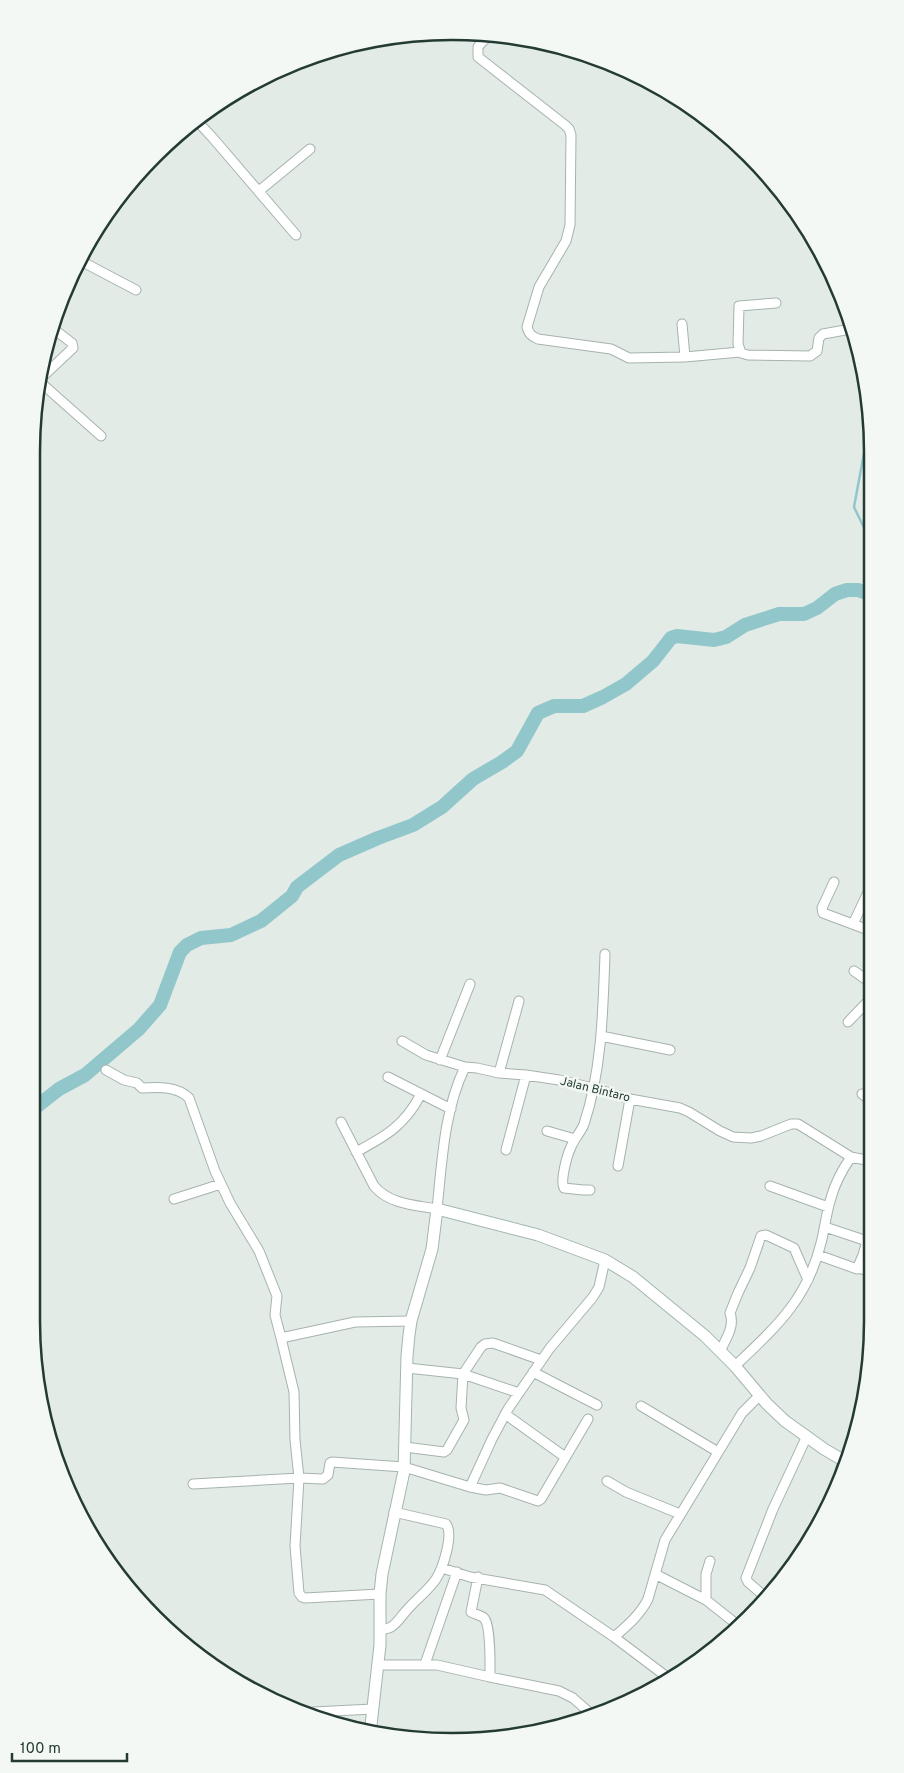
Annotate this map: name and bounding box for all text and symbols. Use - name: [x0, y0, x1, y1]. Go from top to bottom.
- street label: Jalan Bintaro: [558, 1074, 632, 1106]
- scale bar: [12, 1730, 128, 1762]
- text: 100 m: [20, 1740, 61, 1759]

